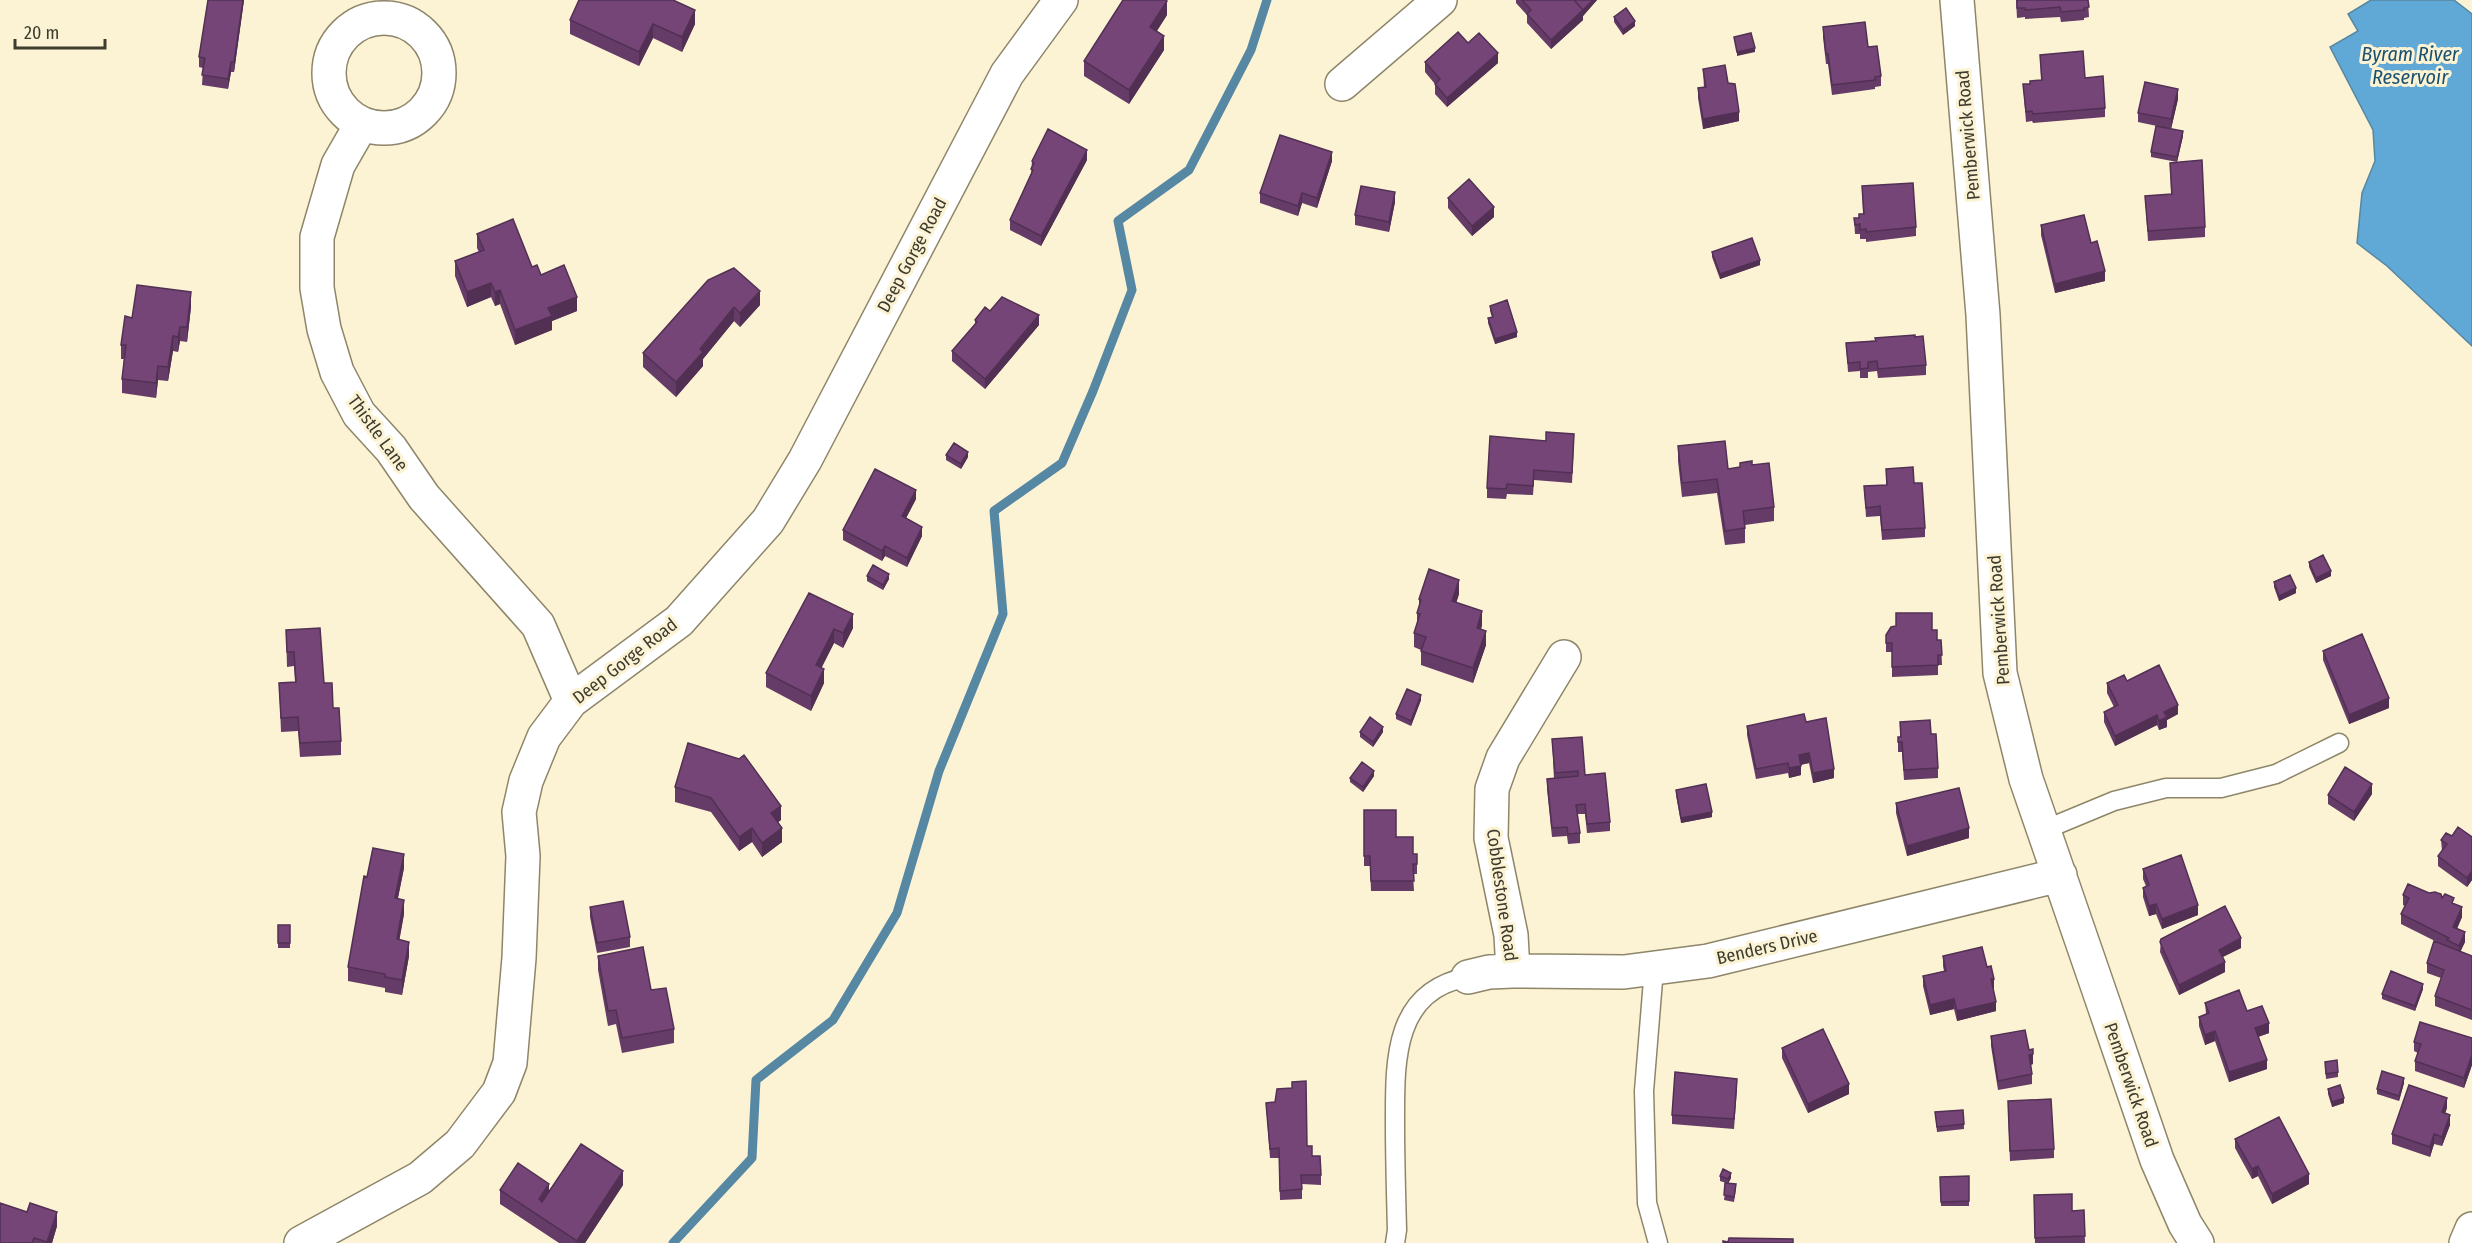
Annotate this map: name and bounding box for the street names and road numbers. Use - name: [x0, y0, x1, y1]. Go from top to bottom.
- street label: Pemberwick Road: [1951, 69, 1985, 201]
- street label: Deep Gorge Road: [873, 194, 951, 316]
- street label: Thistle Lane: [343, 391, 413, 475]
- street label: Pemberwick Road: [1983, 554, 2015, 686]
- street label: Deep Gorge Road: [568, 613, 682, 709]
- street label: Cobblestone Road: [1482, 827, 1522, 963]
- street label: Benders Drive: [1714, 925, 1820, 969]
- street label: Pemberwick Road: [2099, 1020, 2163, 1150]

